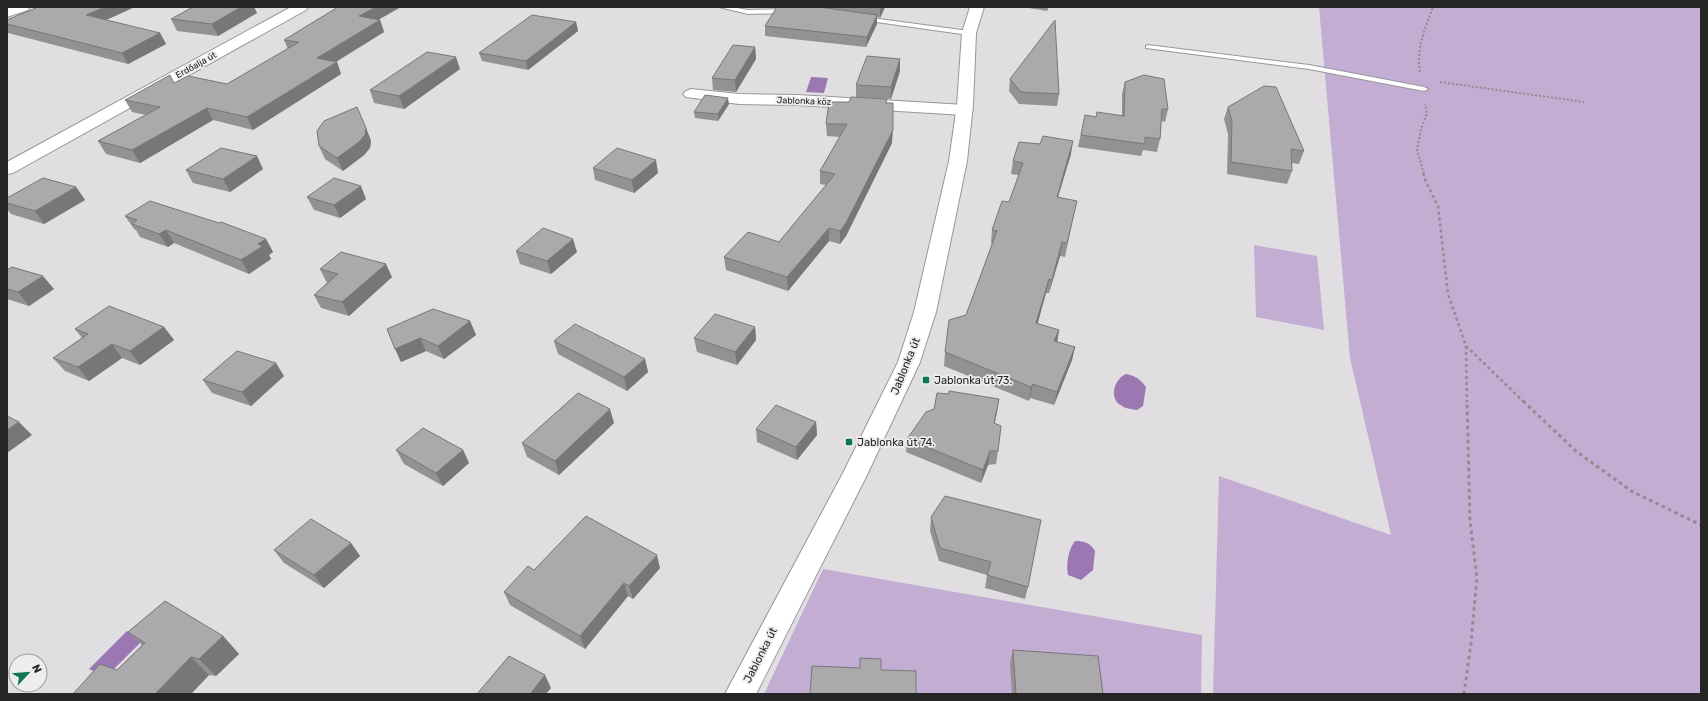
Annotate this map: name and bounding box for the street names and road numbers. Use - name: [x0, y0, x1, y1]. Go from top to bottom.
- street label: Erdőalja út: [174, 50, 218, 80]
- street label: Jablonka köz: [777, 95, 832, 107]
- street label: Jablonka út: [888, 335, 923, 397]
- street label: Jablonka út: [741, 625, 780, 685]

